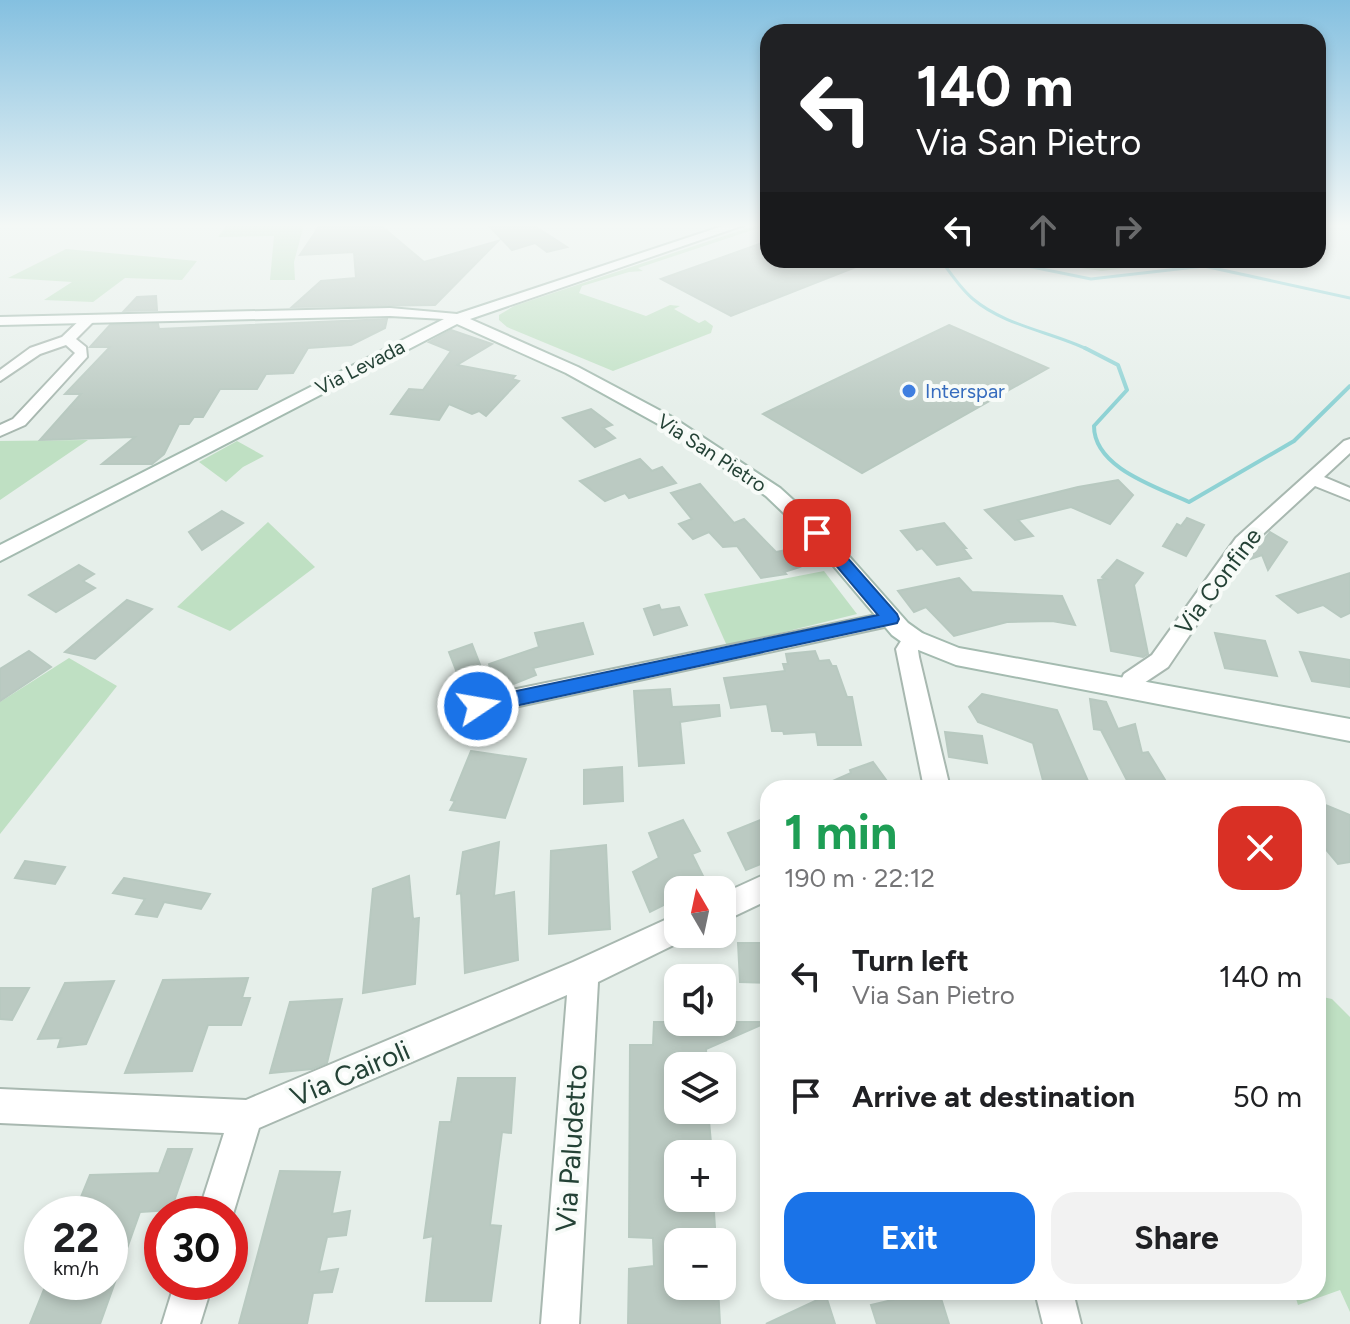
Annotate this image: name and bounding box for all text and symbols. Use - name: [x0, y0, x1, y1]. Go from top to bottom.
- text: 140 m: [916, 53, 1074, 120]
- icon: left: [784, 56, 888, 160]
- text: Via San Pietro: [916, 121, 1142, 164]
- icon: left: [937, 208, 981, 252]
- icon: ahead: [1021, 208, 1065, 252]
- icon: right: [1105, 208, 1149, 252]
- street label: Via Levada: [311, 334, 409, 400]
- place label: Interspar: [925, 379, 1005, 403]
- marker: Interspar: [900, 382, 918, 400]
- street label: Via San Pietro: [653, 409, 771, 497]
- pin: [783, 499, 851, 567]
- icon: arrive: [795, 511, 839, 555]
- street label: Via Confine: [1169, 522, 1267, 640]
- position arrow: [436, 664, 520, 748]
- text: 1 min: [784, 803, 897, 861]
- button: close: [1218, 806, 1302, 890]
- text: 190 m · 22:12: [784, 862, 935, 894]
- north arrow: [664, 876, 736, 948]
- map controls: [664, 876, 736, 1300]
- text: Turn left: [852, 942, 969, 979]
- icon: left: [784, 954, 828, 998]
- text: 140 m: [1219, 958, 1302, 995]
- button: sound: [664, 964, 736, 1036]
- text: Via San Pietro: [852, 979, 1015, 1011]
- street label: Via Cairoli: [285, 1033, 415, 1113]
- button: layers: [664, 1052, 736, 1124]
- street label: Via Paludetto: [548, 1063, 594, 1233]
- icon: arrive: [784, 1074, 828, 1118]
- text: Arrive at destination: [852, 1078, 1135, 1115]
- text: 50 m: [1233, 1078, 1302, 1115]
- button: +: [664, 1140, 736, 1212]
- button: Exit: [784, 1192, 1035, 1284]
- button: Share: [1051, 1192, 1302, 1284]
- speed limit sign: 30: [144, 1196, 248, 1300]
- text: 22: [53, 1214, 99, 1262]
- button: −: [664, 1228, 736, 1300]
- text: km/h: [53, 1256, 99, 1280]

